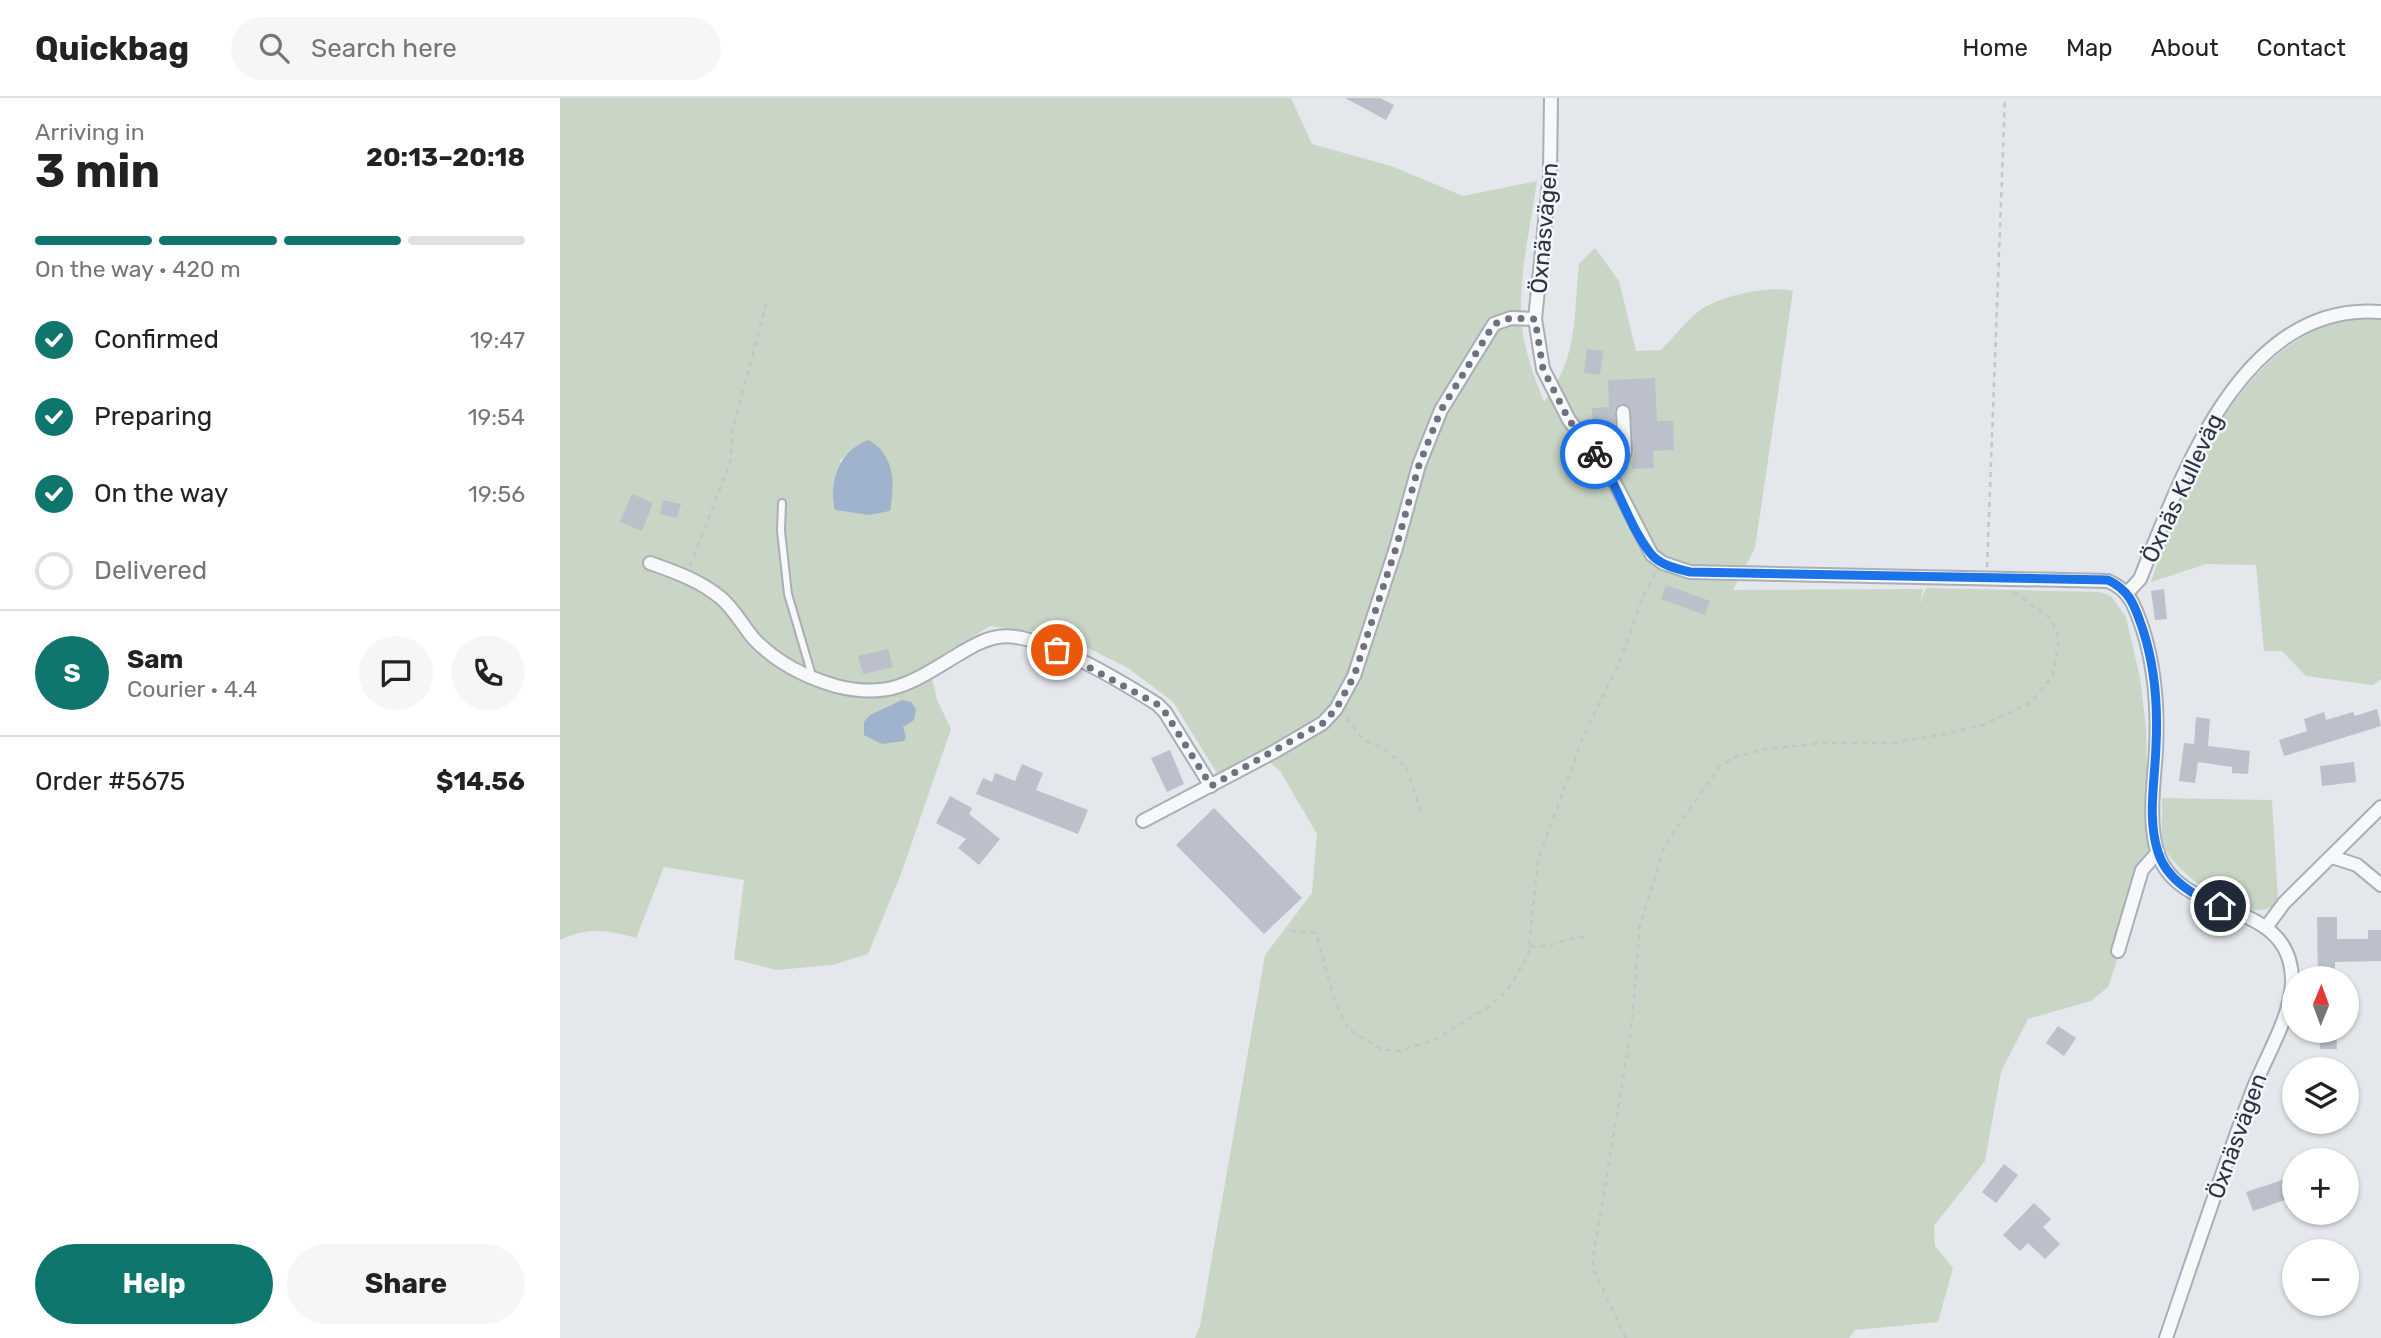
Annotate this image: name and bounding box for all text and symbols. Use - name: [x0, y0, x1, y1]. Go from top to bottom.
- search box: [231, 17, 721, 80]
- text: Quickbag: [35, 29, 189, 68]
- icon: search: [255, 29, 293, 67]
- text: Search here: [311, 33, 457, 64]
- text: Home: [1962, 34, 2028, 62]
- text: Map: [2066, 34, 2113, 62]
- text: About: [2151, 34, 2219, 62]
- text: Contact: [2257, 34, 2346, 62]
- text: Arriving in: [35, 118, 145, 146]
- text: 20:13–20:18: [366, 142, 525, 173]
- text: 3 min: [35, 144, 160, 199]
- street label: Öxnäsvägen: [1524, 161, 1564, 295]
- text: On the way · 420 m: [35, 255, 241, 283]
- icon: check: [35, 321, 73, 359]
- text: Confirmed: [94, 324, 219, 355]
- text: 19:47: [470, 326, 525, 354]
- icon: check: [35, 398, 73, 436]
- text: Preparing: [94, 401, 212, 432]
- text: 19:54: [468, 403, 525, 431]
- street label: Öxnäs Kulleväg: [2135, 409, 2229, 567]
- courier: [1560, 419, 1630, 489]
- icon: bike: [1576, 435, 1614, 473]
- icon: check: [35, 475, 73, 513]
- text: On the way: [94, 478, 228, 509]
- text: 19:56: [468, 480, 525, 508]
- text: Delivered: [94, 555, 207, 586]
- pin: [1027, 620, 1087, 680]
- icon: bag: [1038, 631, 1076, 669]
- button: chat: [359, 636, 433, 710]
- button: phone: [451, 636, 525, 710]
- text: Sam: [127, 644, 183, 675]
- text: S: [63, 658, 81, 689]
- text: Courier · 4.4: [127, 675, 257, 703]
- text: Order #5675: [35, 766, 185, 797]
- text: $14.56: [436, 766, 525, 797]
- pin: [2190, 876, 2250, 936]
- icon: home: [2201, 887, 2239, 925]
- north arrow: [2282, 966, 2359, 1043]
- map controls: [2282, 966, 2359, 1316]
- button: layers: [2282, 1057, 2359, 1134]
- street label: Öxnäsvägen: [2201, 1069, 2273, 1203]
- button: +: [2282, 1148, 2359, 1225]
- button: −: [2282, 1239, 2359, 1316]
- button: Help: [35, 1244, 273, 1324]
- button: Share: [287, 1244, 525, 1324]

